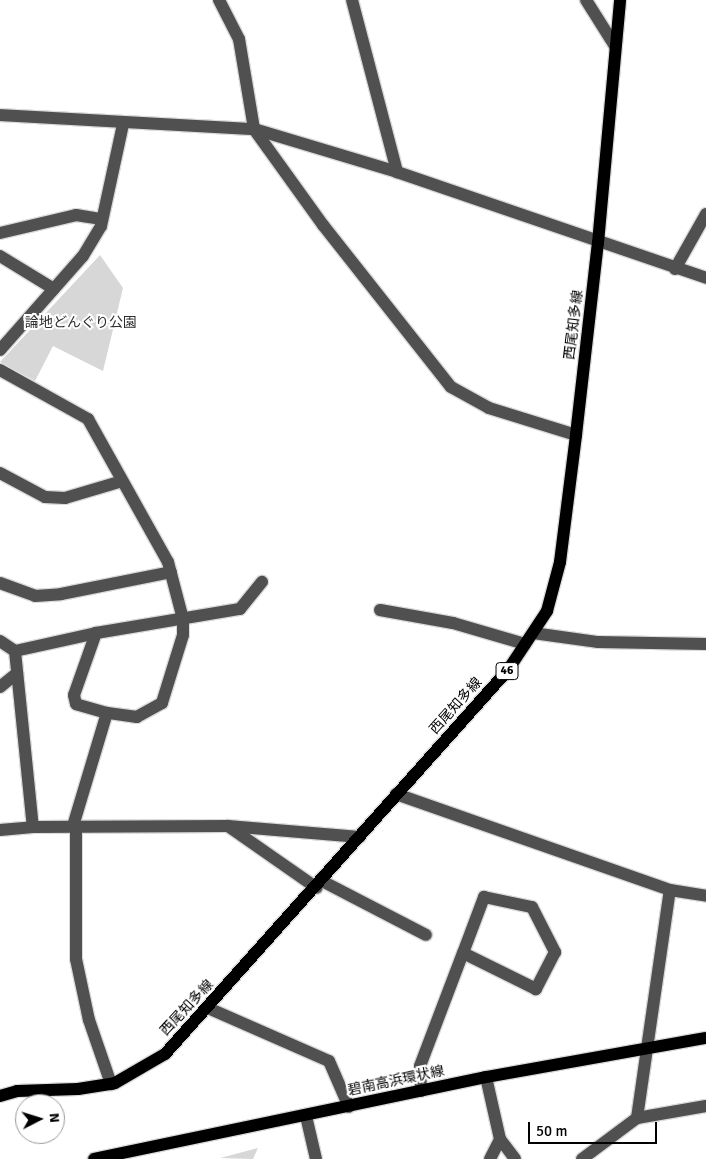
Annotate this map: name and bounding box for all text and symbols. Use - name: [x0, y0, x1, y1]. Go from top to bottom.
- street label: 西尾知多線: [561, 289, 587, 361]
- park label: 論地どんぐり公園: [25, 315, 137, 331]
- road number: 46: [494, 661, 520, 680]
- street label: 西尾知多線: [426, 674, 486, 738]
- street label: 西尾知多線: [157, 977, 217, 1039]
- street label: 碧南高浜環状線: [346, 1063, 446, 1099]
- north arrow: [15, 1094, 65, 1144]
- text: N: [46, 1112, 63, 1123]
- scale bar: [531, 1112, 660, 1144]
- text: 50 m: [536, 1122, 567, 1140]

